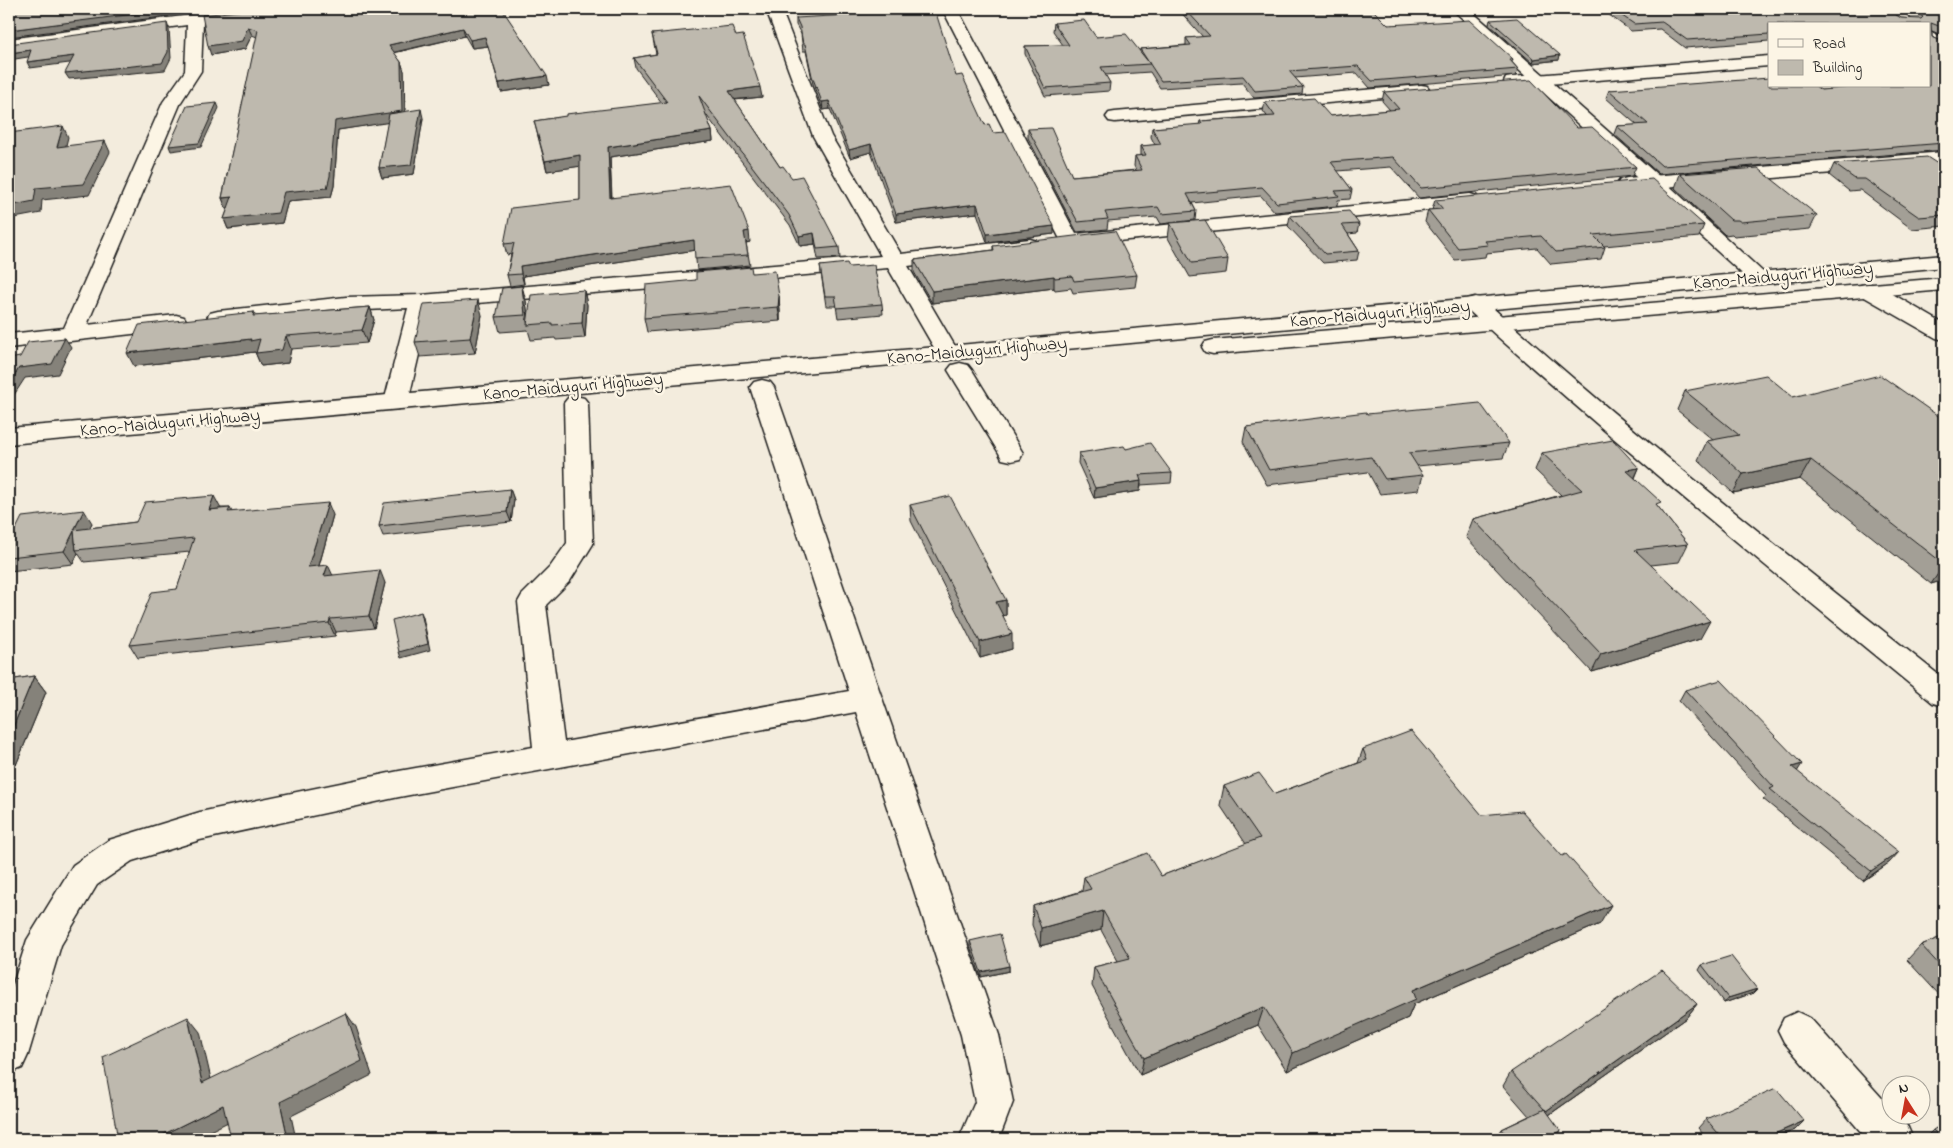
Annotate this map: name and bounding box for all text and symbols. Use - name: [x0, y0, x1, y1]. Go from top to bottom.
- legend: [1768, 22, 1930, 88]
- text: Road: [1813, 33, 1846, 55]
- text: Building: [1812, 57, 1862, 80]
- street label: Kano-Maiduguri Highway: [1692, 256, 1874, 299]
- street label: Kano-Maiduguri Highway: [1289, 294, 1471, 337]
- street label: Kano-Maiduguri Highway: [886, 331, 1068, 374]
- street label: Kano-Maiduguri Highway: [482, 367, 664, 410]
- street label: Kano-Maiduguri Highway: [79, 403, 261, 446]
- north arrow: [1880, 1076, 1930, 1126]
- text: N: [1897, 1078, 1910, 1100]

